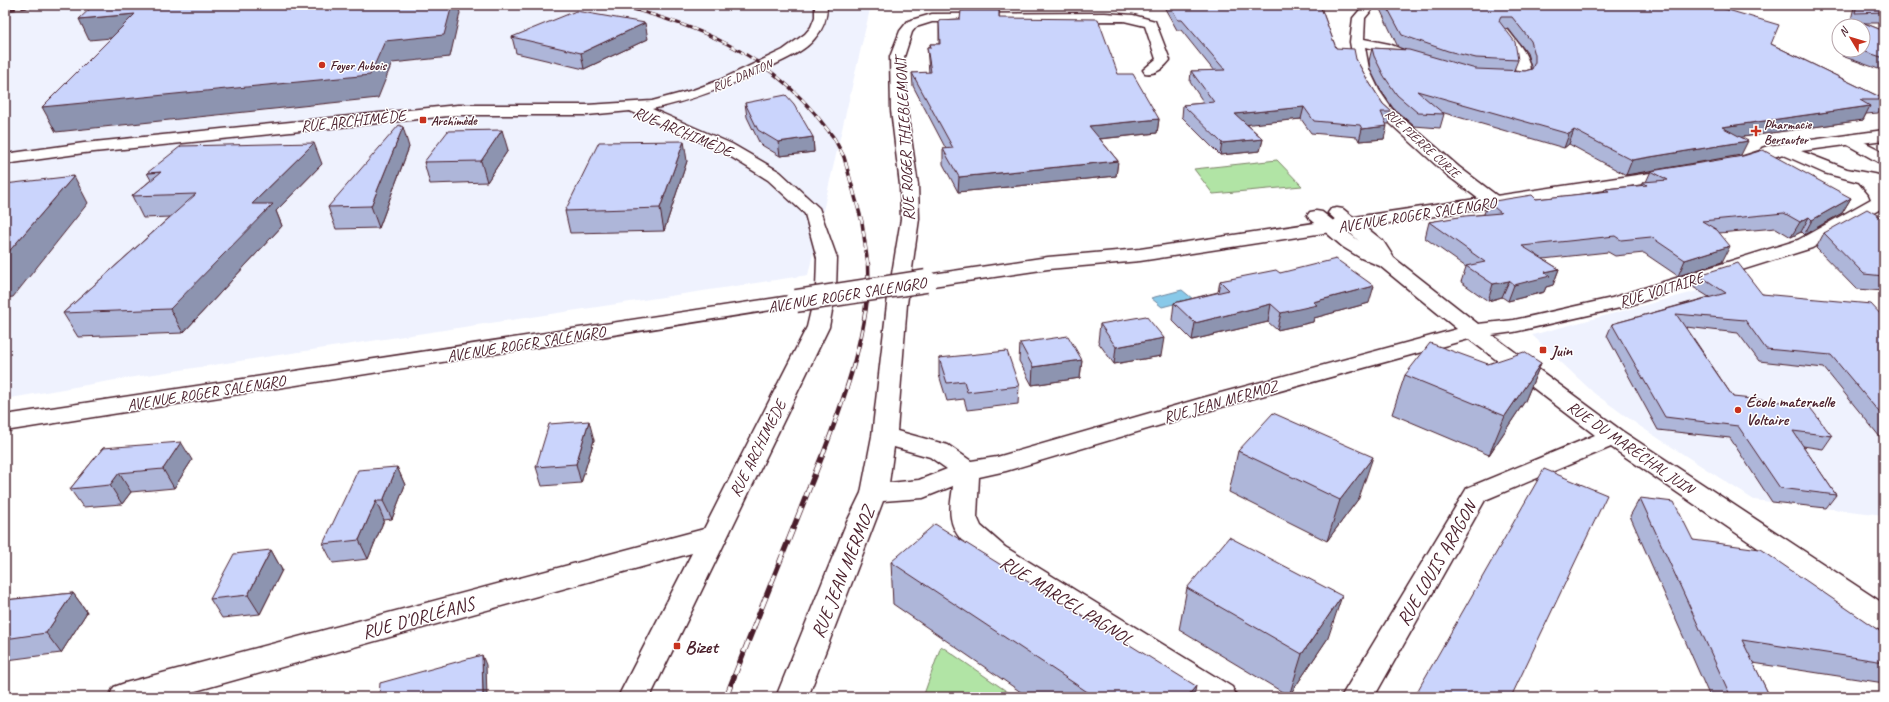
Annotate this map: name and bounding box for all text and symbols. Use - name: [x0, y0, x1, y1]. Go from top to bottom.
- north arrow: [1831, 18, 1871, 58]
- text: N: [1836, 23, 1852, 39]
- street label: RUE ROGER THIEBLEMONT: [891, 53, 919, 221]
- street label: RUE DANTON: [710, 55, 777, 96]
- place label: Foyer Aubois: [330, 58, 387, 74]
- marker: Foyer Aubois: [317, 60, 327, 70]
- street label: RUE ARCHIMÈDE: [630, 102, 737, 163]
- street label: RUE ARCHIMÈDE: [300, 105, 409, 136]
- street label: RUE PIERRE CURIE: [1382, 106, 1465, 183]
- place label: Archimède: [431, 113, 478, 129]
- marker: Archimède: [418, 115, 428, 125]
- place label: Pharmacie Bersauter: [1764, 117, 1813, 148]
- marker: Pharmacie Bersauter: [1751, 126, 1761, 136]
- street label: AVENUE ROGER SALENGRO: [1337, 192, 1500, 237]
- street label: RUE VOLTAIRE: [1617, 267, 1708, 312]
- street label: AVENUE ROGER SALENGRO: [767, 272, 930, 317]
- street label: AVENUE ROGER SALENGRO: [446, 321, 609, 366]
- place label: Juin: [1550, 341, 1573, 361]
- marker: Juin: [1538, 345, 1548, 355]
- street label: AVENUE ROGER SALENGRO: [126, 370, 289, 415]
- street label: RUE JEAN MERMOZ: [1161, 375, 1282, 428]
- place label: École maternelle Voltaire: [1746, 392, 1836, 430]
- street label: RUE ARCHIMÈDE: [725, 395, 792, 500]
- street label: RUE DU MARÉCHAL JUIN: [1563, 397, 1700, 501]
- marker: École maternelle Voltaire: [1733, 405, 1743, 415]
- street label: RUE LOUIS ARAGON: [1392, 494, 1484, 630]
- street label: RUE JEAN MERMOZ: [806, 500, 881, 641]
- street label: RUE MARCEL PAGNOL: [996, 550, 1138, 652]
- street label: RUE D'ORLÉANS: [359, 591, 480, 644]
- place label: Bizet: [685, 635, 720, 659]
- marker: Bizet: [672, 641, 682, 651]

